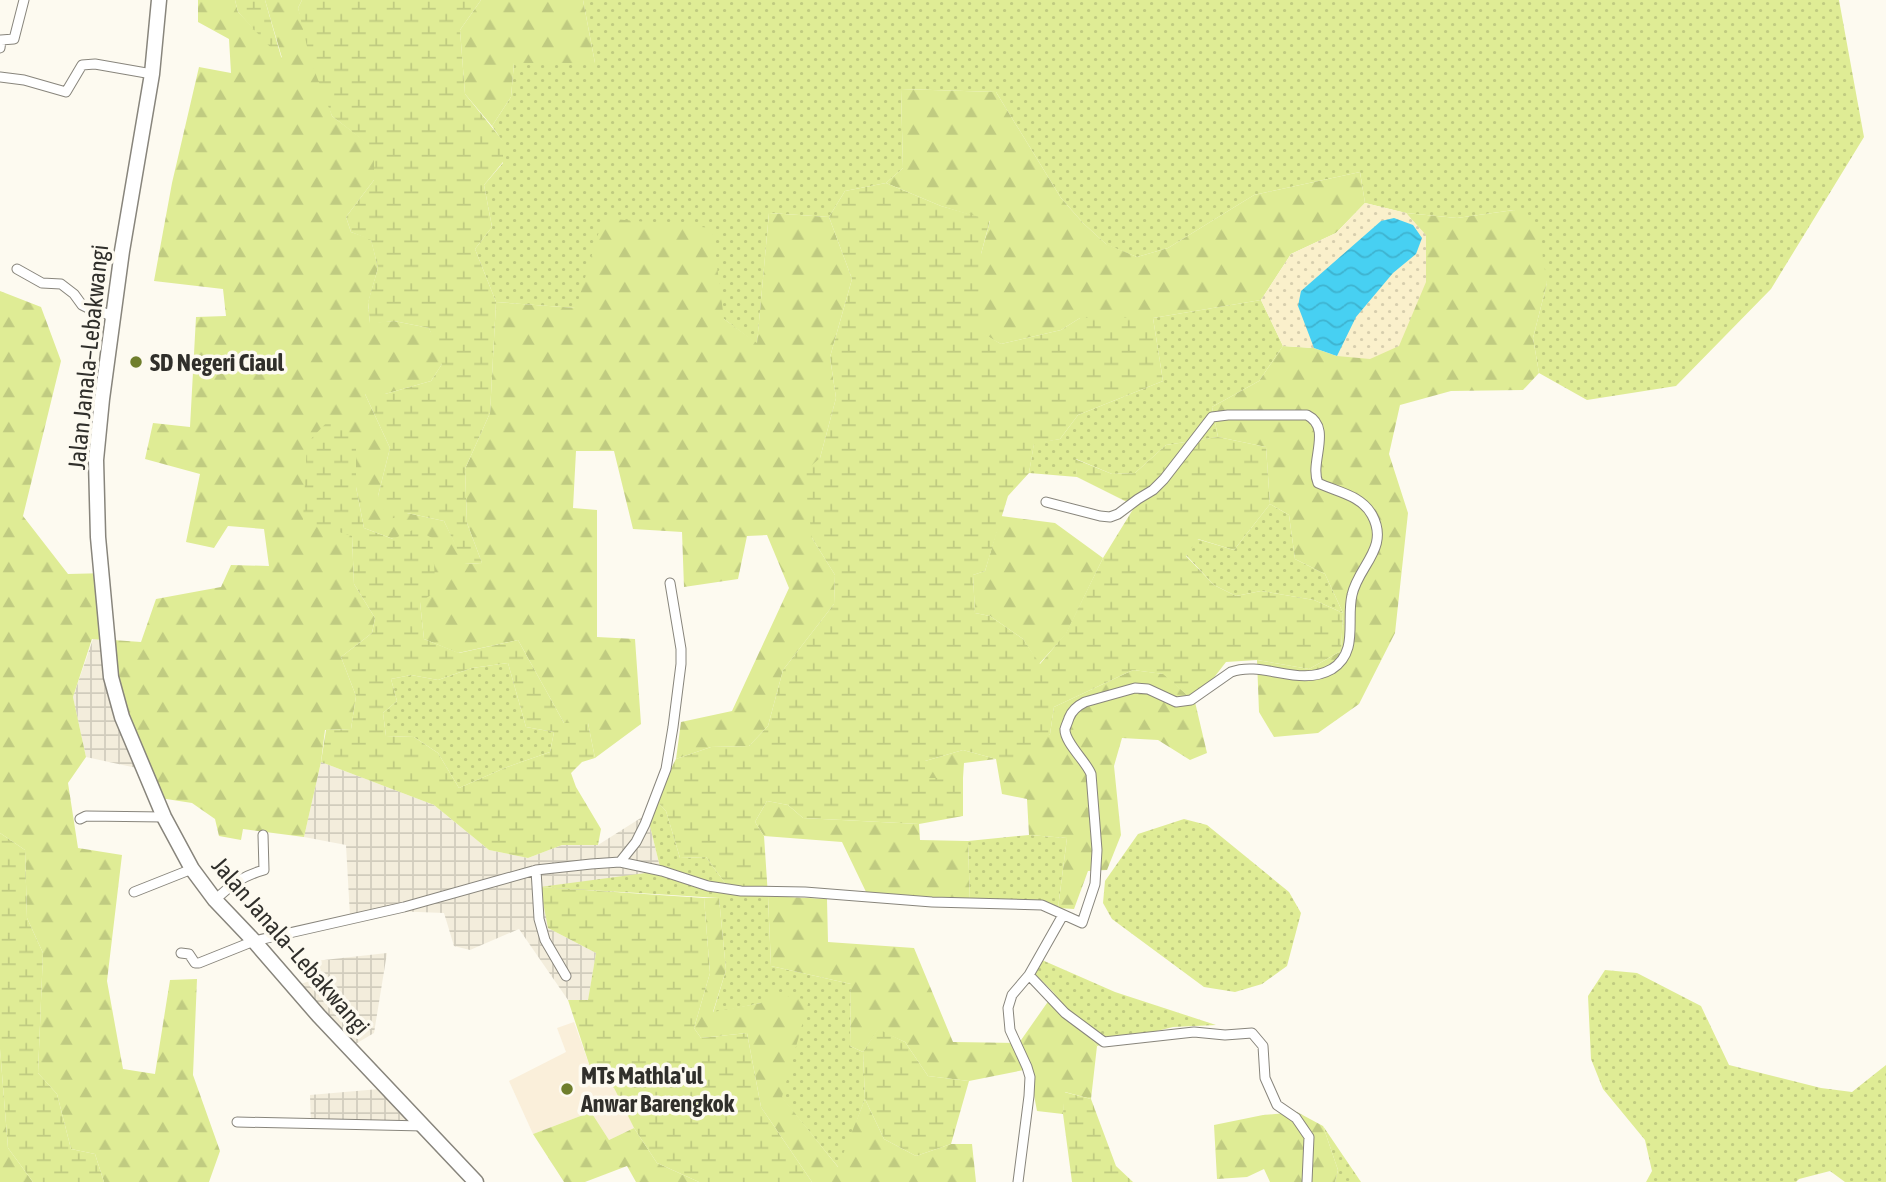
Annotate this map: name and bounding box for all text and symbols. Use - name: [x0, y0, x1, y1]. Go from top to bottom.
- street label: Jalan Janala–Lebakwangi: [63, 243, 113, 471]
- place label: SD Negeri Ciaul: [150, 349, 285, 376]
- marker: SD Negeri Ciaul: [128, 354, 144, 370]
- street label: Jalan Janala–Lebakwangi: [207, 852, 375, 1040]
- place label: MTs Mathla'ul Anwar Barengkok: [580, 1062, 735, 1117]
- marker: MTs Mathla'ul Anwar Barengkok: [559, 1081, 575, 1097]

